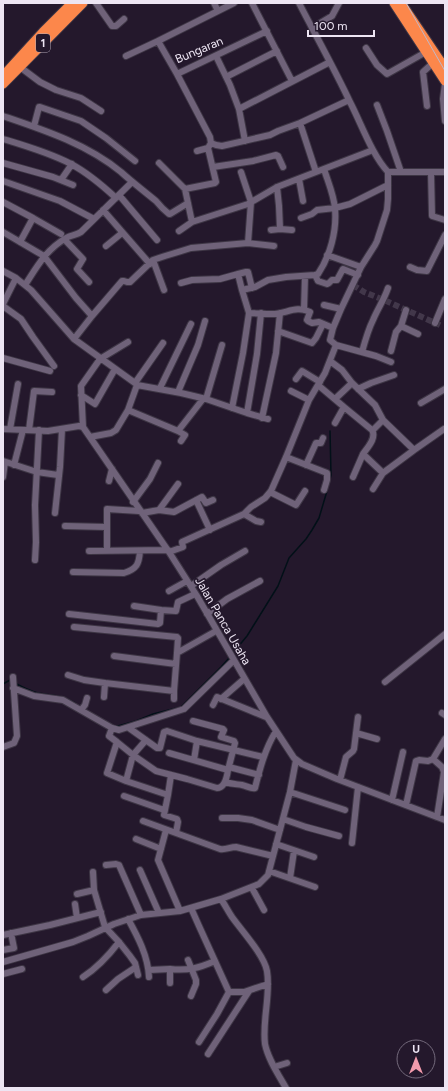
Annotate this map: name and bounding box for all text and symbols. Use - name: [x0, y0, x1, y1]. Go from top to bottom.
- scale bar: [308, 12, 374, 38]
- text: 100 m: [314, 19, 348, 33]
- road number: 1: [36, 34, 50, 52]
- street label: Bungaran: [173, 34, 225, 66]
- street label: Jalan Panca Usaha: [192, 575, 254, 667]
- north arrow: [396, 1039, 436, 1079]
- text: U: [412, 1043, 420, 1056]

